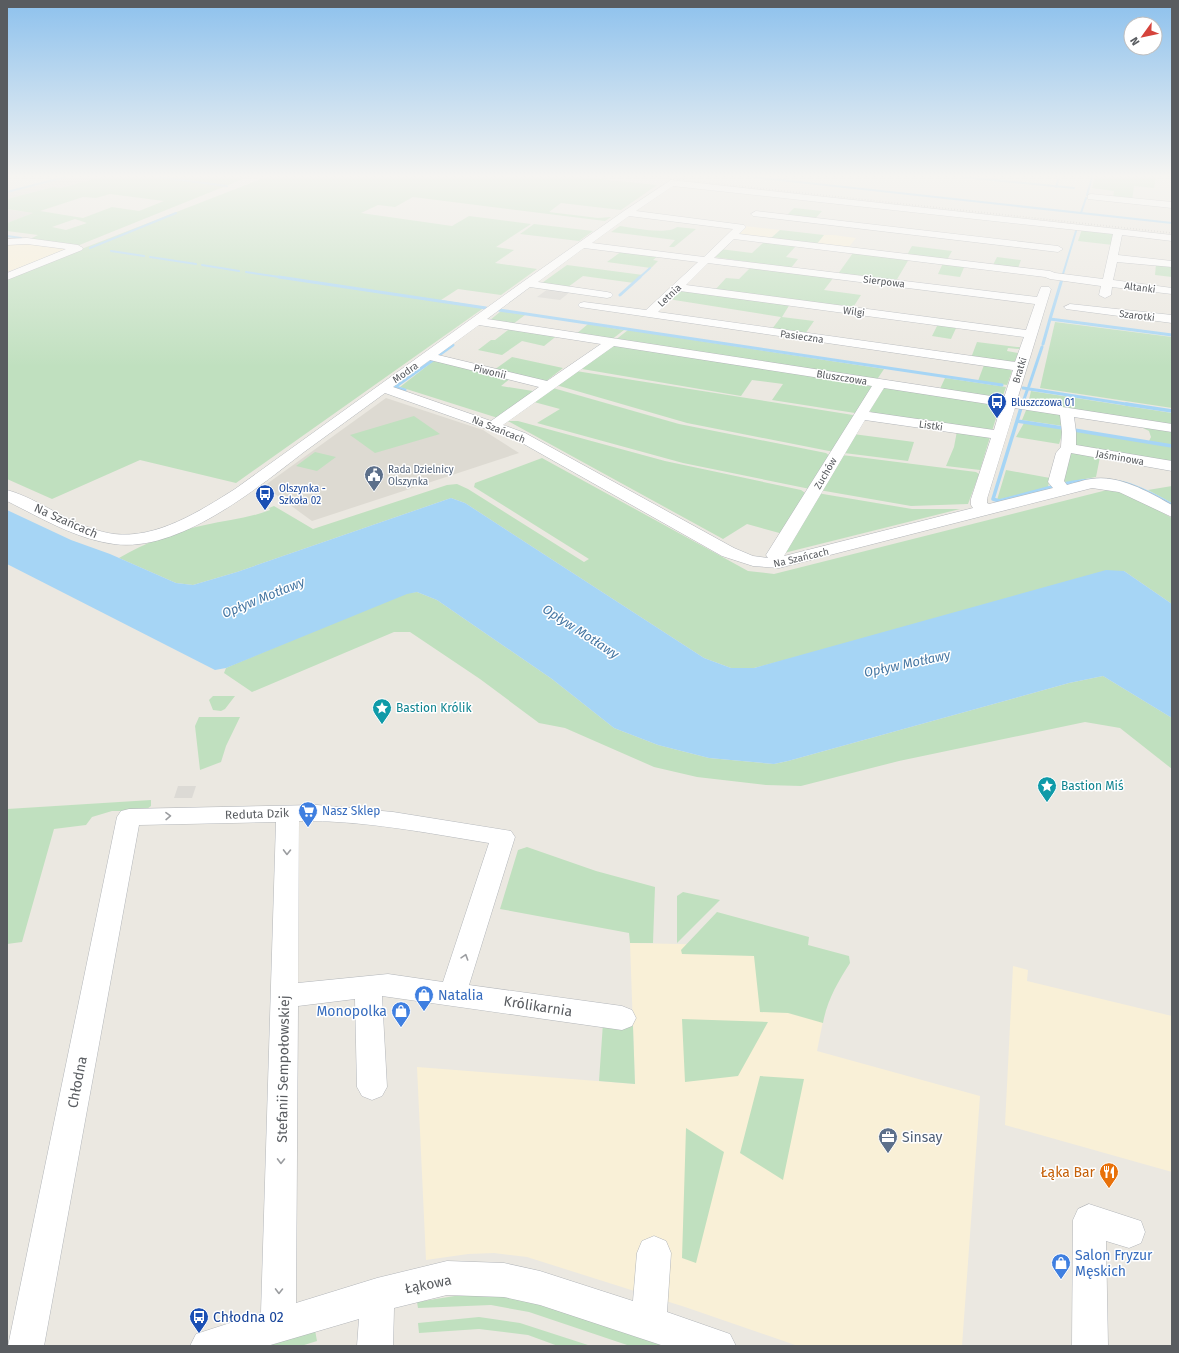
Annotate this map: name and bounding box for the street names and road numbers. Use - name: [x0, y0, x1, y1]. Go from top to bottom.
- street label: Sierpowa: [862, 273, 905, 290]
- street label: Altanki: [1124, 280, 1156, 296]
- street label: Letnia: [655, 282, 684, 310]
- street label: Wilgi: [842, 305, 866, 319]
- street label: Szarotki: [1118, 308, 1156, 324]
- street label: Pasieczna: [779, 328, 824, 346]
- street label: Bratki: [1010, 356, 1030, 385]
- street label: Modra: [390, 360, 421, 386]
- street label: Piwonii: [472, 362, 507, 382]
- street label: Bluszczowa: [816, 368, 868, 388]
- street label: Na Szańcach: [470, 413, 527, 446]
- street label: Listki: [918, 418, 944, 434]
- street label: Jaśminowa: [1095, 448, 1145, 468]
- street label: Zuchów: [812, 456, 840, 491]
- street label: Na Szańcach: [32, 501, 100, 541]
- street label: Na Szańcach: [772, 545, 830, 570]
- street label: Reduta Dzik: [225, 806, 290, 822]
- street label: Królikarnia: [502, 993, 573, 1020]
- street label: Stefanii Sempołowskiej: [274, 995, 293, 1143]
- street label: Chłodna: [64, 1055, 91, 1109]
- street label: Łąkowa: [403, 1272, 453, 1297]

